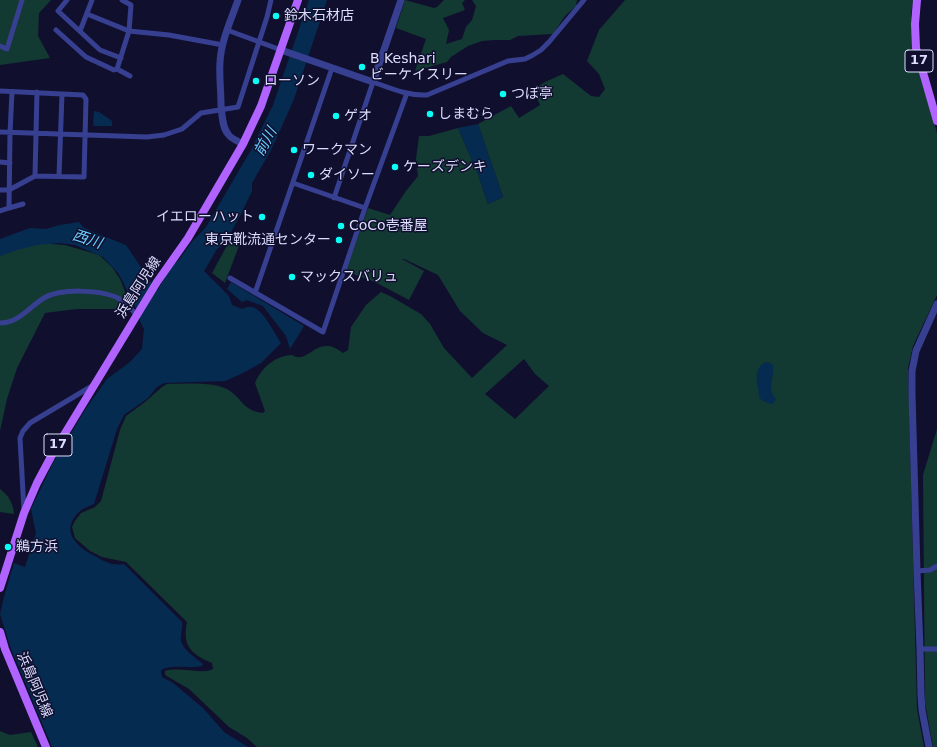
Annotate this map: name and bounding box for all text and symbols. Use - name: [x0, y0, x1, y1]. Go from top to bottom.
- place label: 鈴木石材店: [284, 8, 354, 24]
- marker: 鈴木石材店: [271, 11, 281, 21]
- road number: 17: [905, 50, 933, 72]
- place label: B Keshari ビーケイスリー: [370, 51, 468, 84]
- marker: B Keshari ビーケイスリー: [357, 62, 367, 72]
- place label: ローソン: [264, 73, 320, 89]
- marker: ローソン: [251, 76, 261, 86]
- place label: つぼ亭: [511, 86, 553, 102]
- marker: つぼ亭: [498, 89, 508, 99]
- place label: しまむら: [438, 106, 494, 122]
- place label: ゲオ: [344, 108, 372, 124]
- marker: しまむら: [425, 109, 435, 119]
- marker: ゲオ: [331, 111, 341, 121]
- water label: 前川: [251, 125, 281, 159]
- place label: ワークマン: [302, 142, 372, 158]
- marker: ワークマン: [289, 145, 299, 155]
- place label: ケーズデンキ: [403, 159, 487, 175]
- marker: ケーズデンキ: [390, 162, 400, 172]
- place label: ダイソー: [319, 167, 375, 183]
- marker: ダイソー: [306, 170, 316, 180]
- place label: イエローハット: [156, 209, 254, 225]
- marker: イエローハット: [257, 212, 267, 222]
- place label: CoCo壱番屋: [349, 218, 428, 234]
- marker: CoCo壱番屋: [336, 221, 346, 231]
- water label: 西川: [70, 227, 104, 253]
- place label: 東京靴流通センター: [205, 232, 331, 248]
- marker: 東京靴流通センター: [334, 235, 344, 245]
- street label: 浜島阿児線: [113, 254, 165, 322]
- place label: マックスバリュ: [300, 269, 398, 285]
- marker: マックスバリュ: [287, 272, 297, 282]
- road number: 17: [44, 434, 72, 456]
- place label: 鵜方浜: [16, 539, 58, 555]
- marker: 鵜方浜: [3, 542, 13, 552]
- street label: 浜島阿児線: [13, 650, 55, 720]

